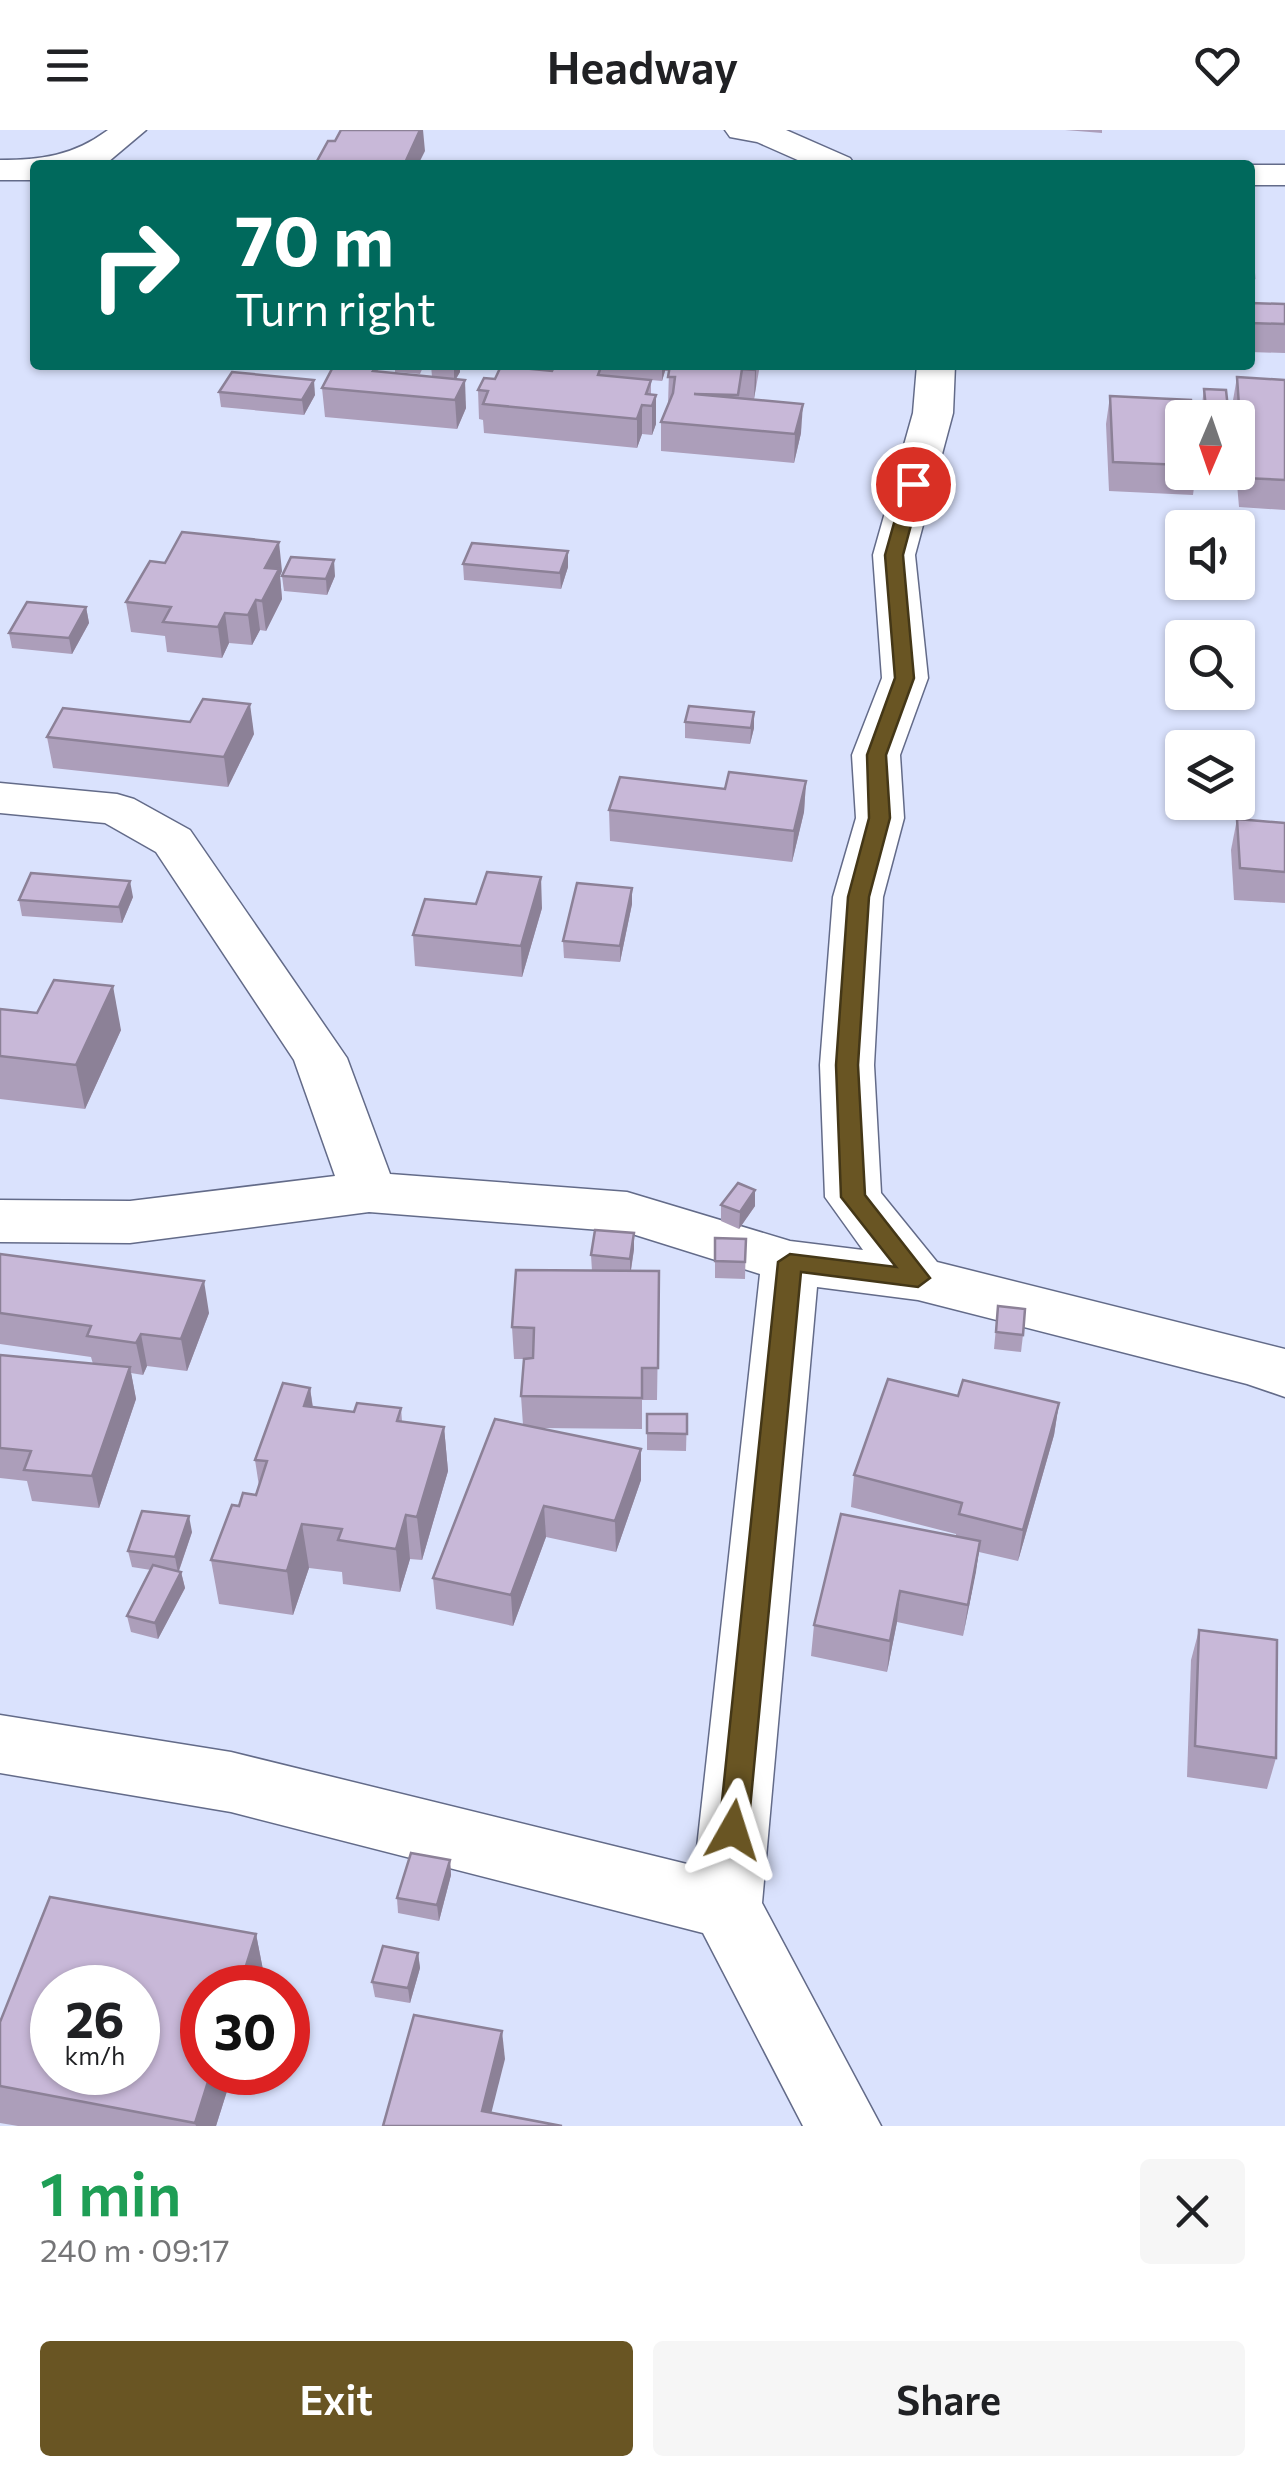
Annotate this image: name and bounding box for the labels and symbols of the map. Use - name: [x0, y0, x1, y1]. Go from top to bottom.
- north arrow: [1165, 400, 1255, 490]
- pin: [871, 442, 956, 527]
- position arrow: [681, 1778, 785, 1882]
- speed limit sign: 30: [180, 1965, 310, 2095]

